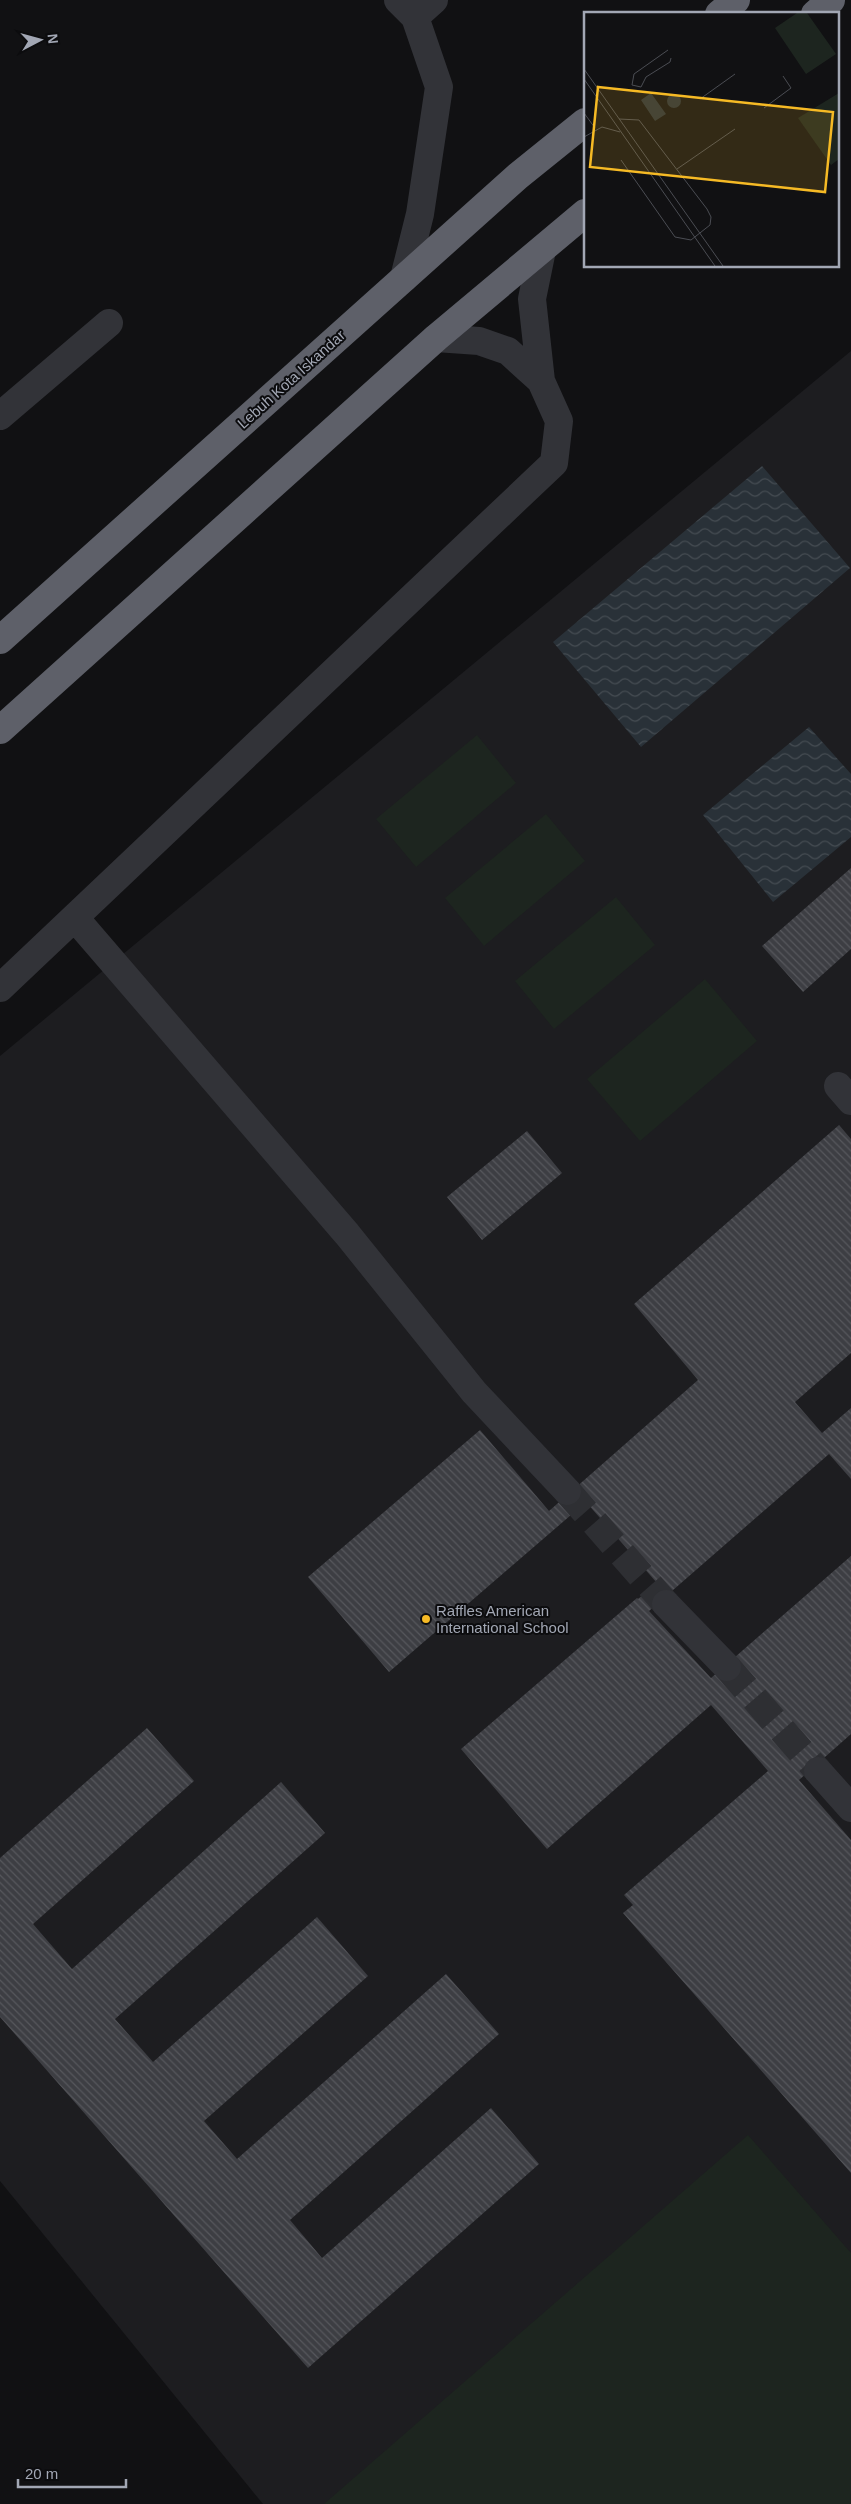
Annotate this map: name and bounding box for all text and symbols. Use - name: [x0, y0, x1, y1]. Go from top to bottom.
- inset map: [584, 12, 838, 268]
- north arrow: [15, 15, 65, 65]
- text: N: [44, 33, 61, 45]
- street label: Lebuh Kota Iskandar: [234, 326, 348, 432]
- place label: Raffles American International School: [436, 1602, 569, 1636]
- marker: Raffles American International School: [420, 1613, 432, 1625]
- scale bar: [18, 2456, 125, 2488]
- text: 20 m: [25, 2465, 58, 2482]

